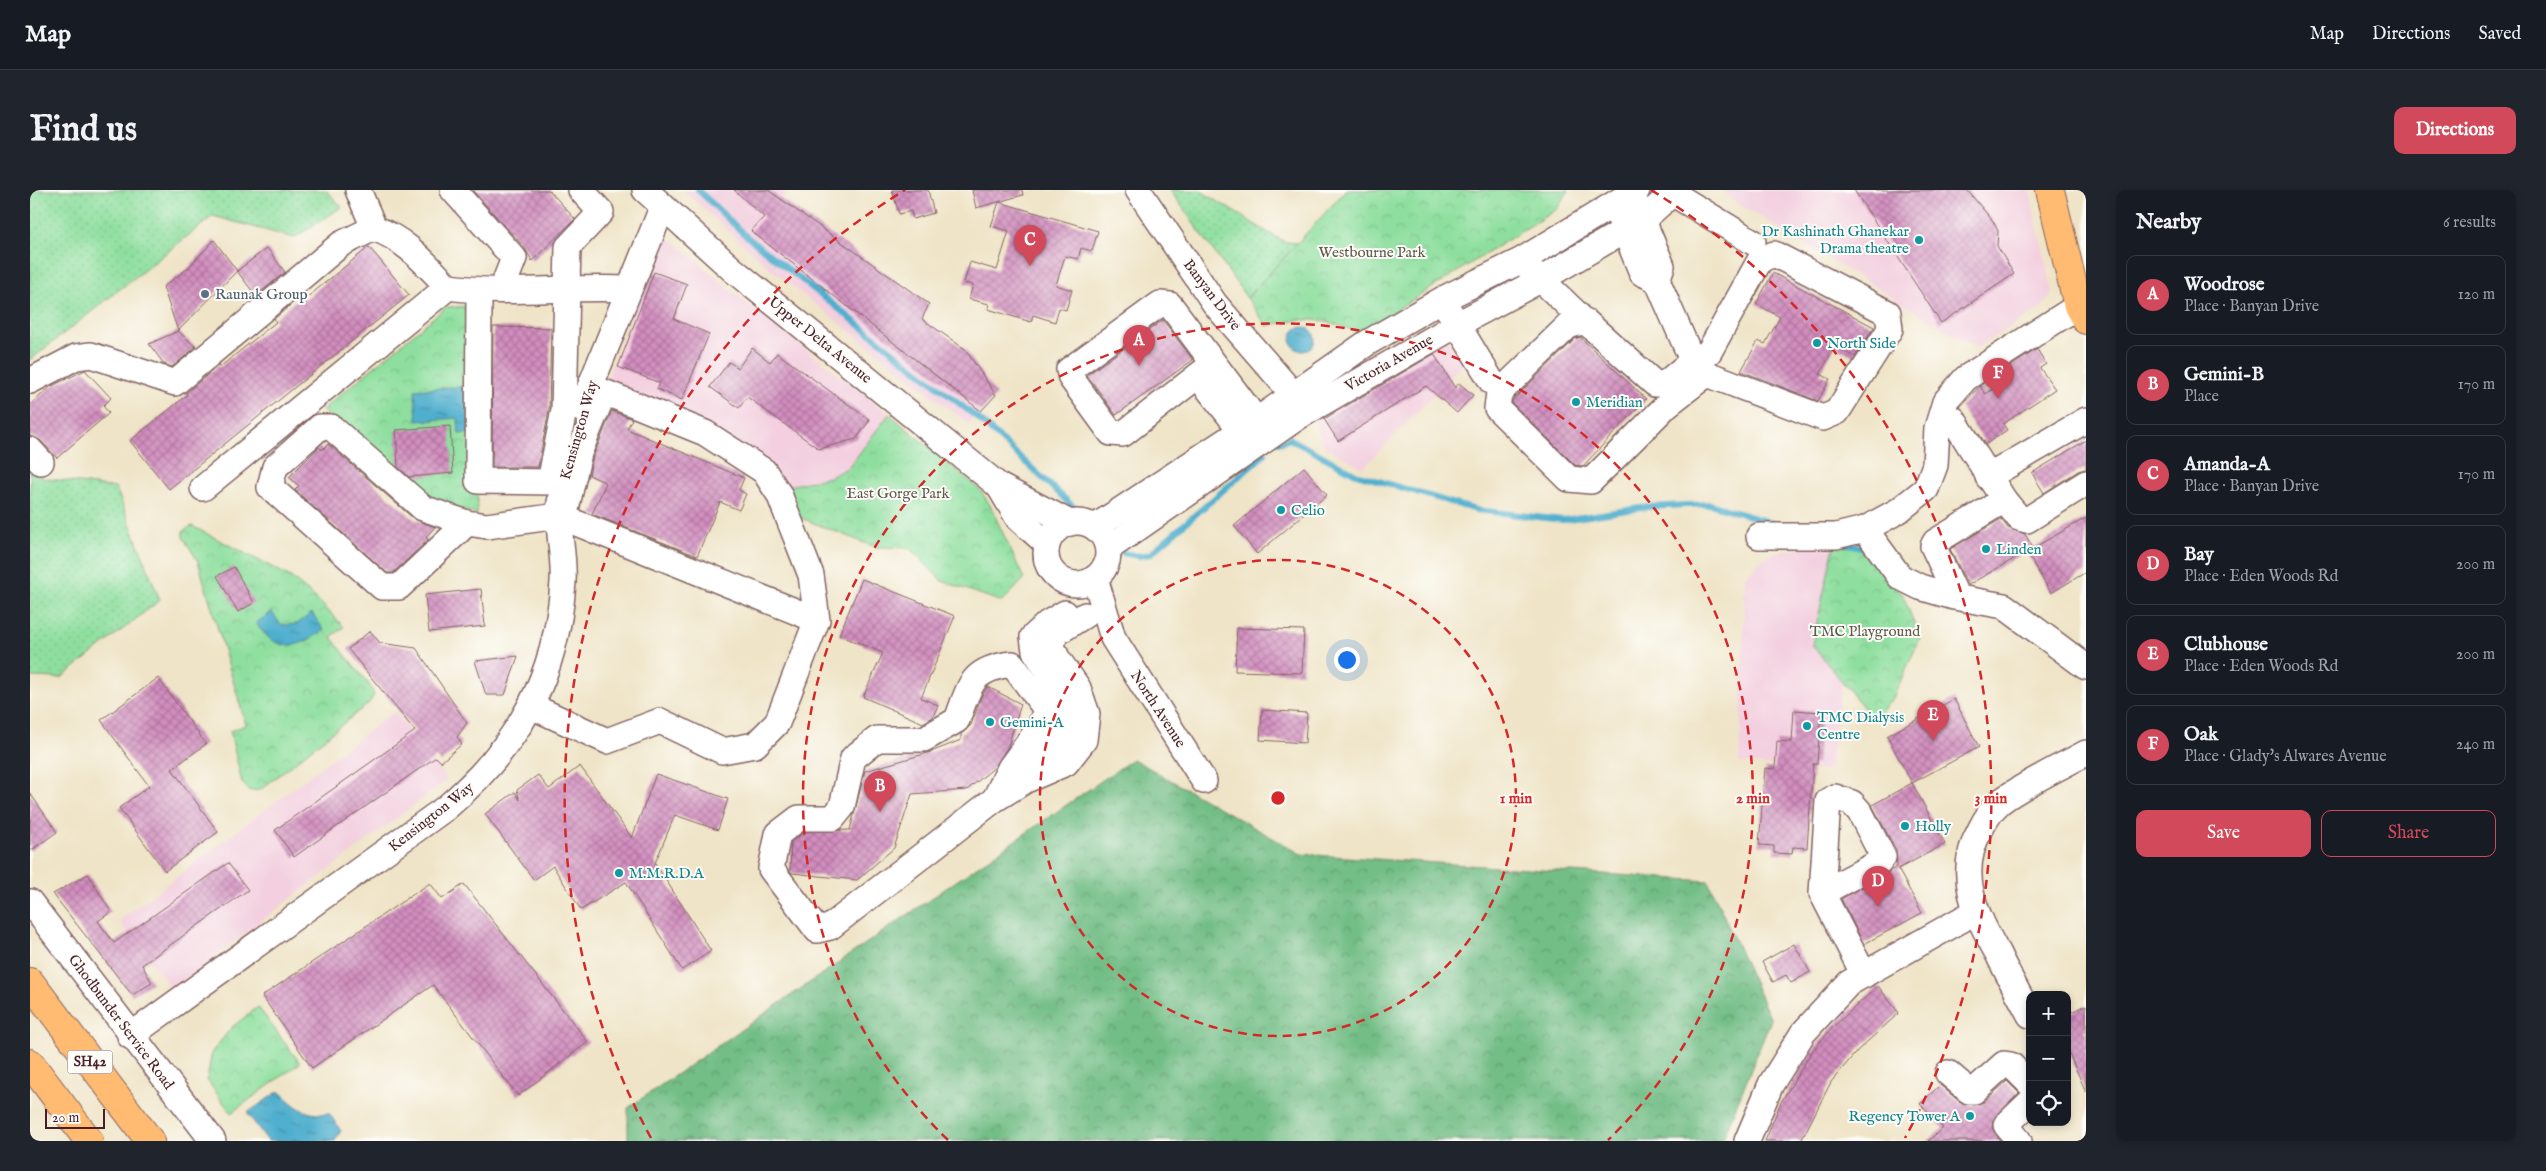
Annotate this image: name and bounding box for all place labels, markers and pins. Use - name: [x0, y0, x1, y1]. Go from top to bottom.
- place label: Dr Kashinath Ghanekar Drama theatre: [1761, 222, 1909, 258]
- pin: C: [1014, 225, 1046, 266]
- marker: Dr Kashinath Ghanekar Drama theatre: [1913, 234, 1925, 246]
- place label: Raunak Group: [215, 285, 308, 304]
- marker: Raunak Group: [199, 288, 211, 300]
- pin: A: [1123, 325, 1155, 366]
- place label: North Side: [1827, 334, 1896, 353]
- marker: North Side: [1811, 337, 1823, 349]
- pin: F: [1982, 358, 2014, 399]
- place label: Meridian: [1586, 393, 1643, 412]
- marker: Meridian: [1570, 396, 1582, 408]
- place label: Celio: [1291, 501, 1325, 520]
- marker: Celio: [1275, 504, 1287, 516]
- place label: Linden: [1996, 540, 2042, 559]
- marker: Linden: [1980, 543, 1992, 555]
- pin: E: [1917, 700, 1949, 741]
- place label: TMC Dialysis Centre: [1817, 708, 1904, 744]
- place label: Gemini-A: [1000, 713, 1064, 732]
- marker: Gemini-A: [984, 716, 996, 728]
- marker: TMC Dialysis Centre: [1801, 720, 1813, 732]
- pin: B: [864, 771, 896, 812]
- centre of rings: [1269, 789, 1287, 807]
- place label: Holly: [1915, 817, 1952, 836]
- marker: Holly: [1899, 820, 1911, 832]
- place label: M.M.R.D.A: [629, 864, 705, 883]
- pin: D: [1862, 866, 1894, 907]
- marker: M.M.R.D.A: [613, 867, 625, 879]
- place label: Regency Tower A: [1849, 1107, 1961, 1126]
- marker: Regency Tower A: [1964, 1110, 1976, 1122]

